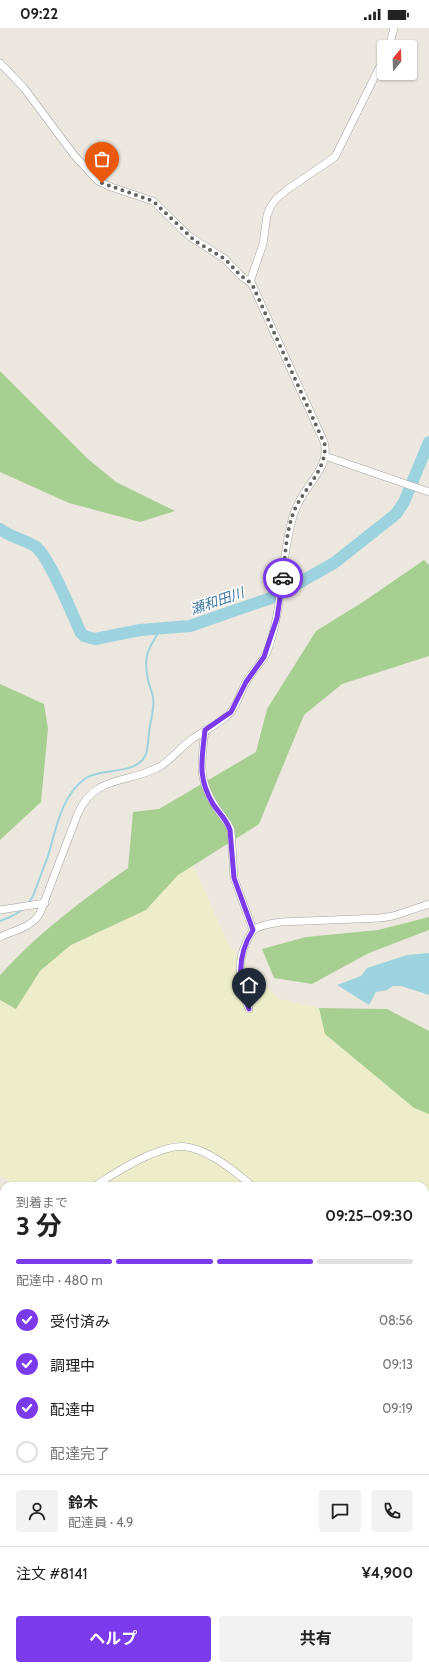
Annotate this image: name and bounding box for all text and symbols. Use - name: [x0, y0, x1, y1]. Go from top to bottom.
- text: 09:22: [20, 5, 58, 23]
- north arrow: [377, 40, 417, 80]
- map controls: [377, 40, 417, 80]
- pin: [85, 142, 119, 183]
- icon: bag: [91, 148, 113, 170]
- courier: [263, 558, 303, 598]
- icon: car: [272, 567, 294, 589]
- water label: 瀬和田川: [188, 583, 248, 619]
- pin: [232, 968, 266, 1009]
- icon: home: [238, 974, 260, 996]
- text: 到着まで: [16, 1194, 68, 1210]
- text: 09:25–09:30: [325, 1207, 413, 1225]
- text: 3 分: [16, 1210, 62, 1242]
- text: 配達中 · 480 m: [16, 1272, 103, 1288]
- icon: check: [16, 1309, 38, 1331]
- text: 08:56: [379, 1312, 413, 1328]
- text: 受付済み: [50, 1313, 110, 1331]
- icon: check: [16, 1353, 38, 1375]
- text: 09:13: [383, 1356, 413, 1372]
- text: 調理中: [50, 1357, 95, 1375]
- icon: check: [16, 1397, 38, 1419]
- text: 09:19: [382, 1400, 413, 1416]
- text: 配達中: [50, 1401, 95, 1419]
- text: 配達完了: [50, 1445, 110, 1463]
- button: person: [16, 1490, 58, 1532]
- button: chat: [319, 1490, 361, 1532]
- button: phone: [371, 1490, 413, 1532]
- text: 鈴木: [68, 1494, 98, 1512]
- text: 配達員 · 4.9: [68, 1514, 133, 1530]
- text: ¥4,900: [362, 1564, 413, 1582]
- text: 注文 #8141: [16, 1565, 87, 1583]
- button: ヘルプ: [16, 1616, 211, 1662]
- button: 共有: [219, 1616, 413, 1662]

